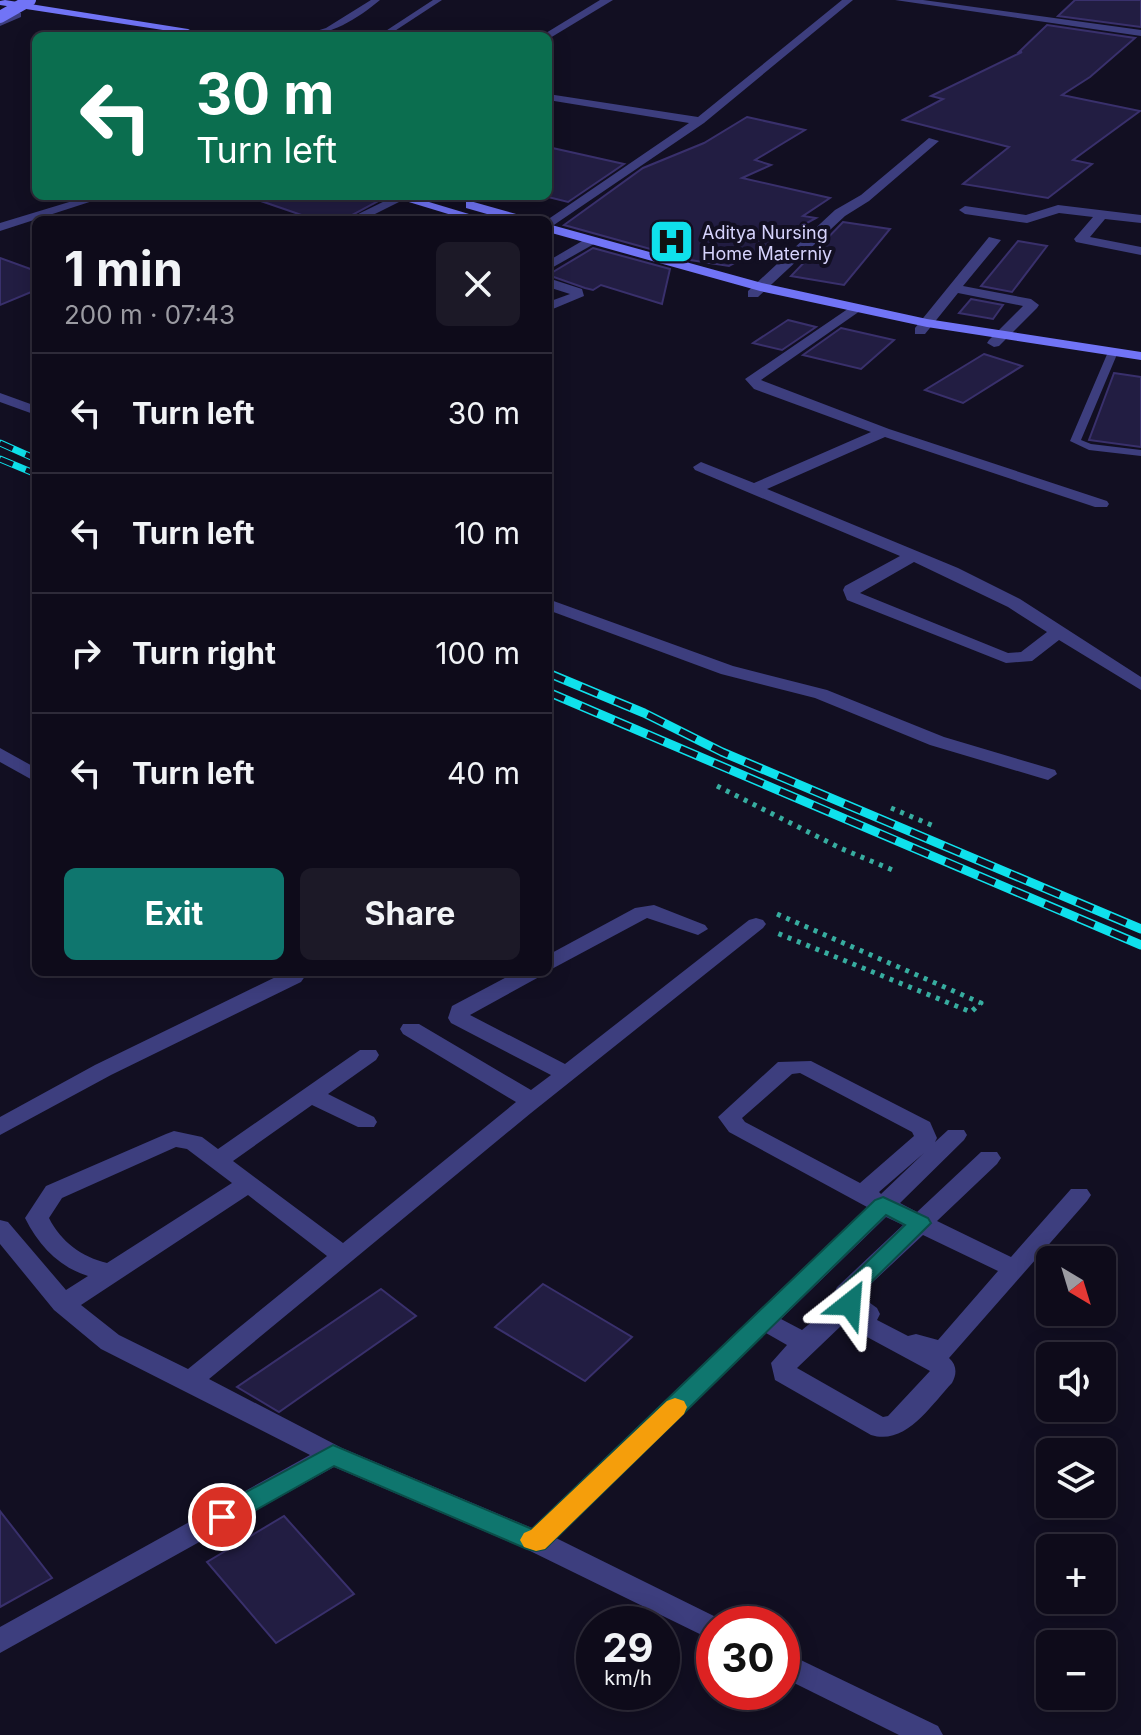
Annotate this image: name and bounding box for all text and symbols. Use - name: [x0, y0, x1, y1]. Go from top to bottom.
- text: 30 m: [196, 60, 334, 128]
- icon: left: [64, 64, 168, 168]
- text: Turn left: [196, 128, 337, 172]
- hospital icon: Aditya Nursing Home Materniy: [647, 218, 695, 266]
- place label: Aditya Nursing Home Materniy: [702, 222, 832, 264]
- text: 1 min: [64, 239, 183, 298]
- button: close: [436, 242, 520, 326]
- text: 200 m · 07:43: [64, 299, 235, 330]
- icon: left: [64, 391, 108, 435]
- text: Turn left: [132, 395, 254, 431]
- text: 30 m: [448, 395, 520, 431]
- icon: left: [64, 511, 108, 555]
- text: Turn left: [132, 515, 254, 551]
- text: 10 m: [454, 515, 520, 551]
- icon: right: [64, 631, 108, 675]
- text: Turn right: [132, 635, 276, 671]
- text: 100 m: [435, 635, 520, 671]
- icon: left: [64, 751, 108, 795]
- text: Turn left: [132, 755, 254, 791]
- text: 40 m: [447, 755, 520, 791]
- button: Exit: [64, 868, 284, 960]
- button: Share: [300, 868, 520, 960]
- north arrow: [1036, 1246, 1116, 1326]
- map controls: [1036, 1246, 1116, 1710]
- position arrow: [808, 1262, 892, 1346]
- button: sound: [1036, 1342, 1116, 1422]
- button: layers: [1036, 1438, 1116, 1518]
- pin: [188, 1483, 256, 1551]
- icon: arrive: [200, 1495, 244, 1539]
- button: +: [1036, 1534, 1116, 1614]
- speed limit sign: 30: [696, 1606, 800, 1710]
- text: 29: [602, 1623, 654, 1672]
- button: −: [1036, 1630, 1116, 1710]
- text: km/h: [604, 1666, 652, 1690]

